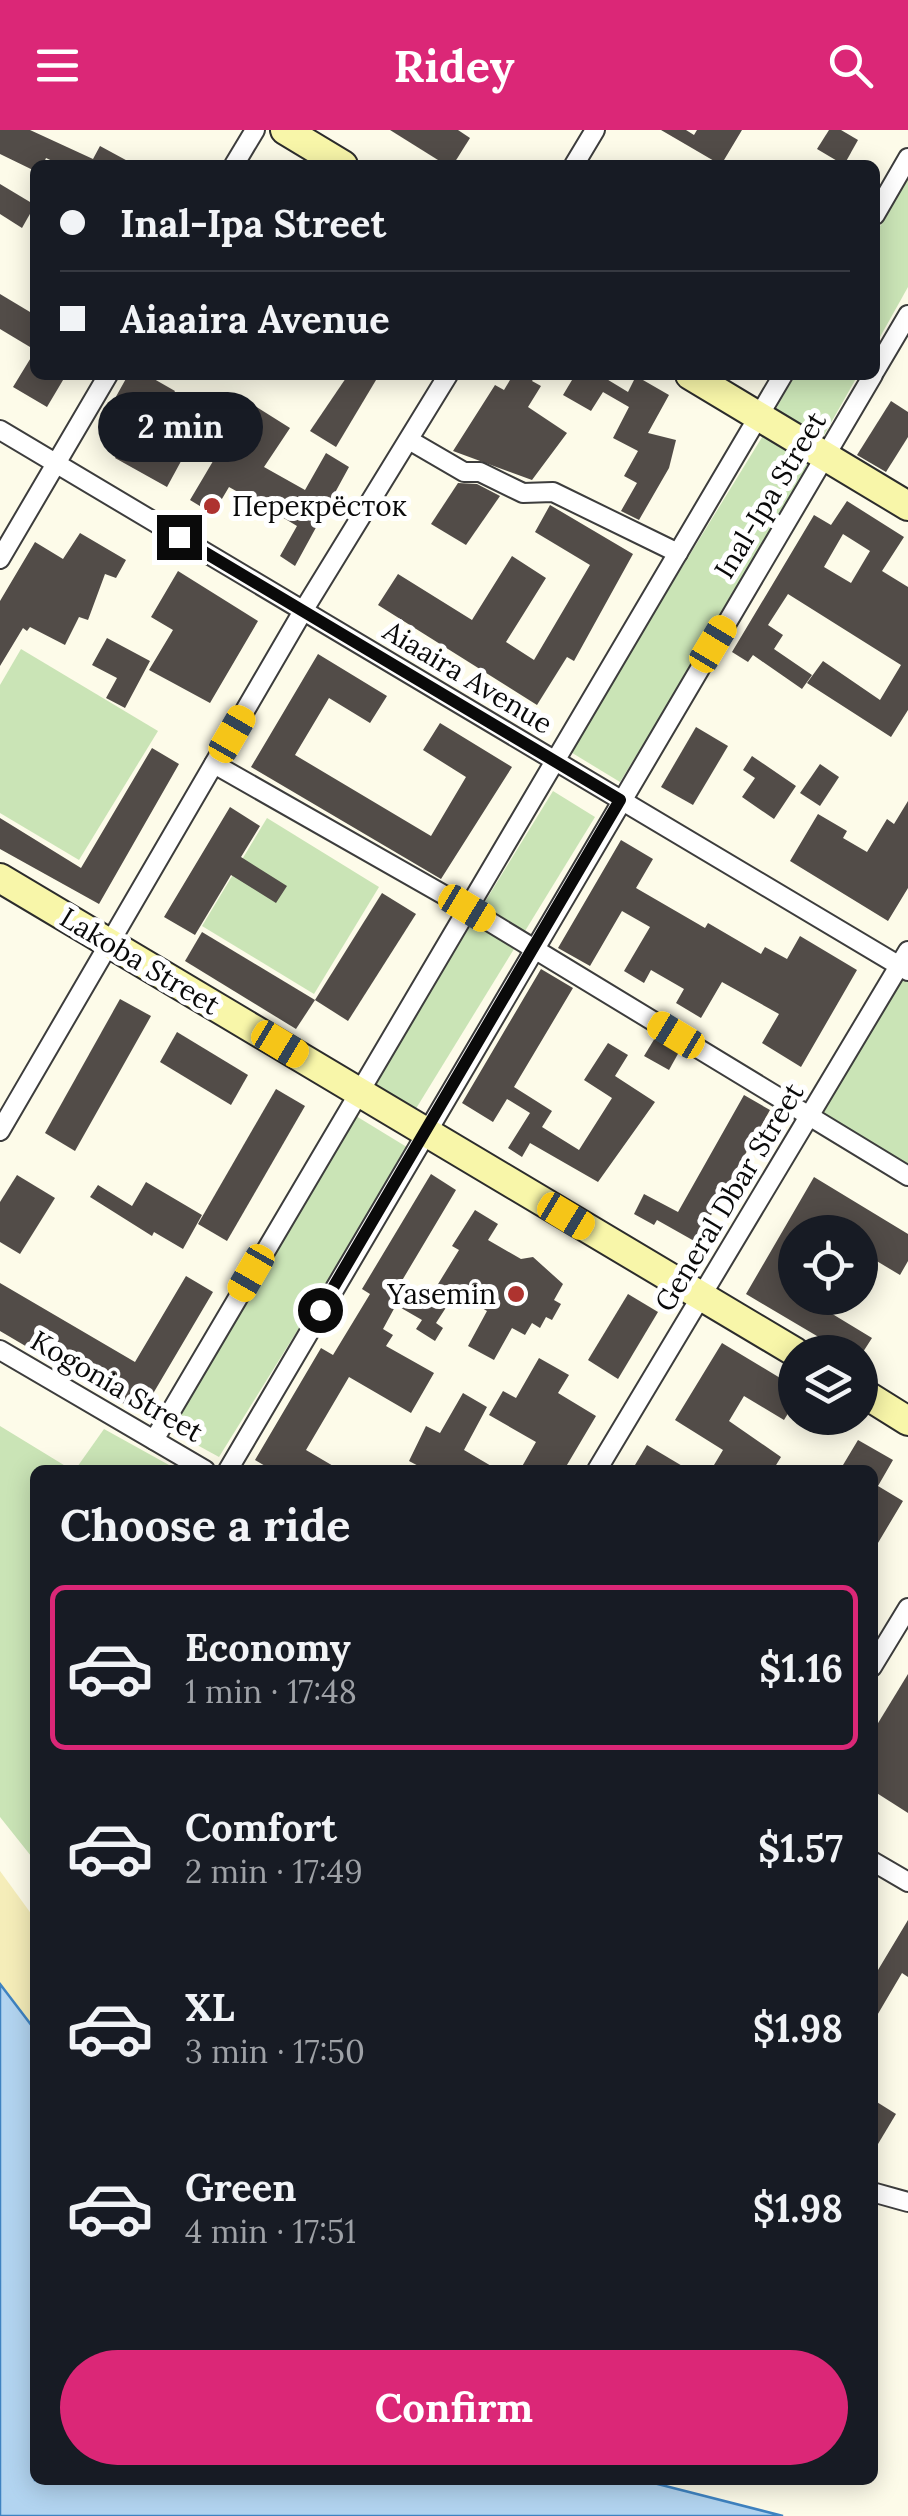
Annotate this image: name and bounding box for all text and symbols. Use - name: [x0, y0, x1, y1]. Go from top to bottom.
- text: Ridey: [393, 37, 515, 94]
- icon: menu: [30, 38, 85, 93]
- icon: search: [823, 38, 878, 93]
- text: Inal-Ipa Street: [120, 199, 386, 247]
- text: Aiaaira Avenue: [120, 295, 390, 343]
- callout: 2 min: [96, 392, 262, 462]
- street label: Inal-Ipa Street: [706, 405, 834, 585]
- text: 2 min: [138, 406, 223, 447]
- place label: Перекрёсток: [232, 488, 407, 524]
- marker: Перекрёсток: [201, 495, 223, 517]
- route end: [157, 515, 202, 560]
- car: [685, 611, 741, 677]
- street label: Aiaaira Avenue: [376, 612, 559, 742]
- car: [204, 701, 260, 767]
- car: [434, 880, 500, 936]
- street label: Lakoba Street: [54, 899, 227, 1023]
- car: [643, 1007, 709, 1063]
- car: [247, 1016, 313, 1072]
- street label: General Dbar Street: [647, 1076, 812, 1318]
- car: [533, 1188, 599, 1244]
- map controls: [778, 1215, 878, 1435]
- button: locate: [778, 1215, 878, 1315]
- car: [223, 1240, 279, 1306]
- place label: Yasemin: [386, 1276, 496, 1312]
- marker: Yasemin: [505, 1283, 527, 1305]
- route start: [298, 1288, 343, 1333]
- street label: Kogonia Street: [24, 1322, 210, 1450]
- button: layers: [778, 1335, 878, 1435]
- text: Choose a ride: [60, 1496, 350, 1553]
- icon: car: [65, 1623, 155, 1713]
- text: Economy: [185, 1623, 351, 1671]
- text: $1.16: [759, 1644, 843, 1692]
- text: 1 min · 17:48: [185, 1671, 357, 1712]
- icon: car: [65, 1803, 155, 1893]
- text: Comfort: [185, 1803, 337, 1851]
- text: $1.57: [758, 1824, 843, 1872]
- text: 2 min · 17:49: [185, 1851, 363, 1892]
- icon: car: [65, 1983, 155, 2073]
- text: XL: [185, 1983, 235, 2031]
- text: $1.98: [753, 2004, 843, 2052]
- text: 3 min · 17:50: [185, 2031, 365, 2072]
- icon: car: [65, 2163, 155, 2253]
- text: Green: [185, 2163, 297, 2211]
- text: $1.98: [753, 2184, 843, 2232]
- text: 4 min · 17:51: [185, 2211, 356, 2252]
- button: Confirm: [60, 2350, 848, 2465]

